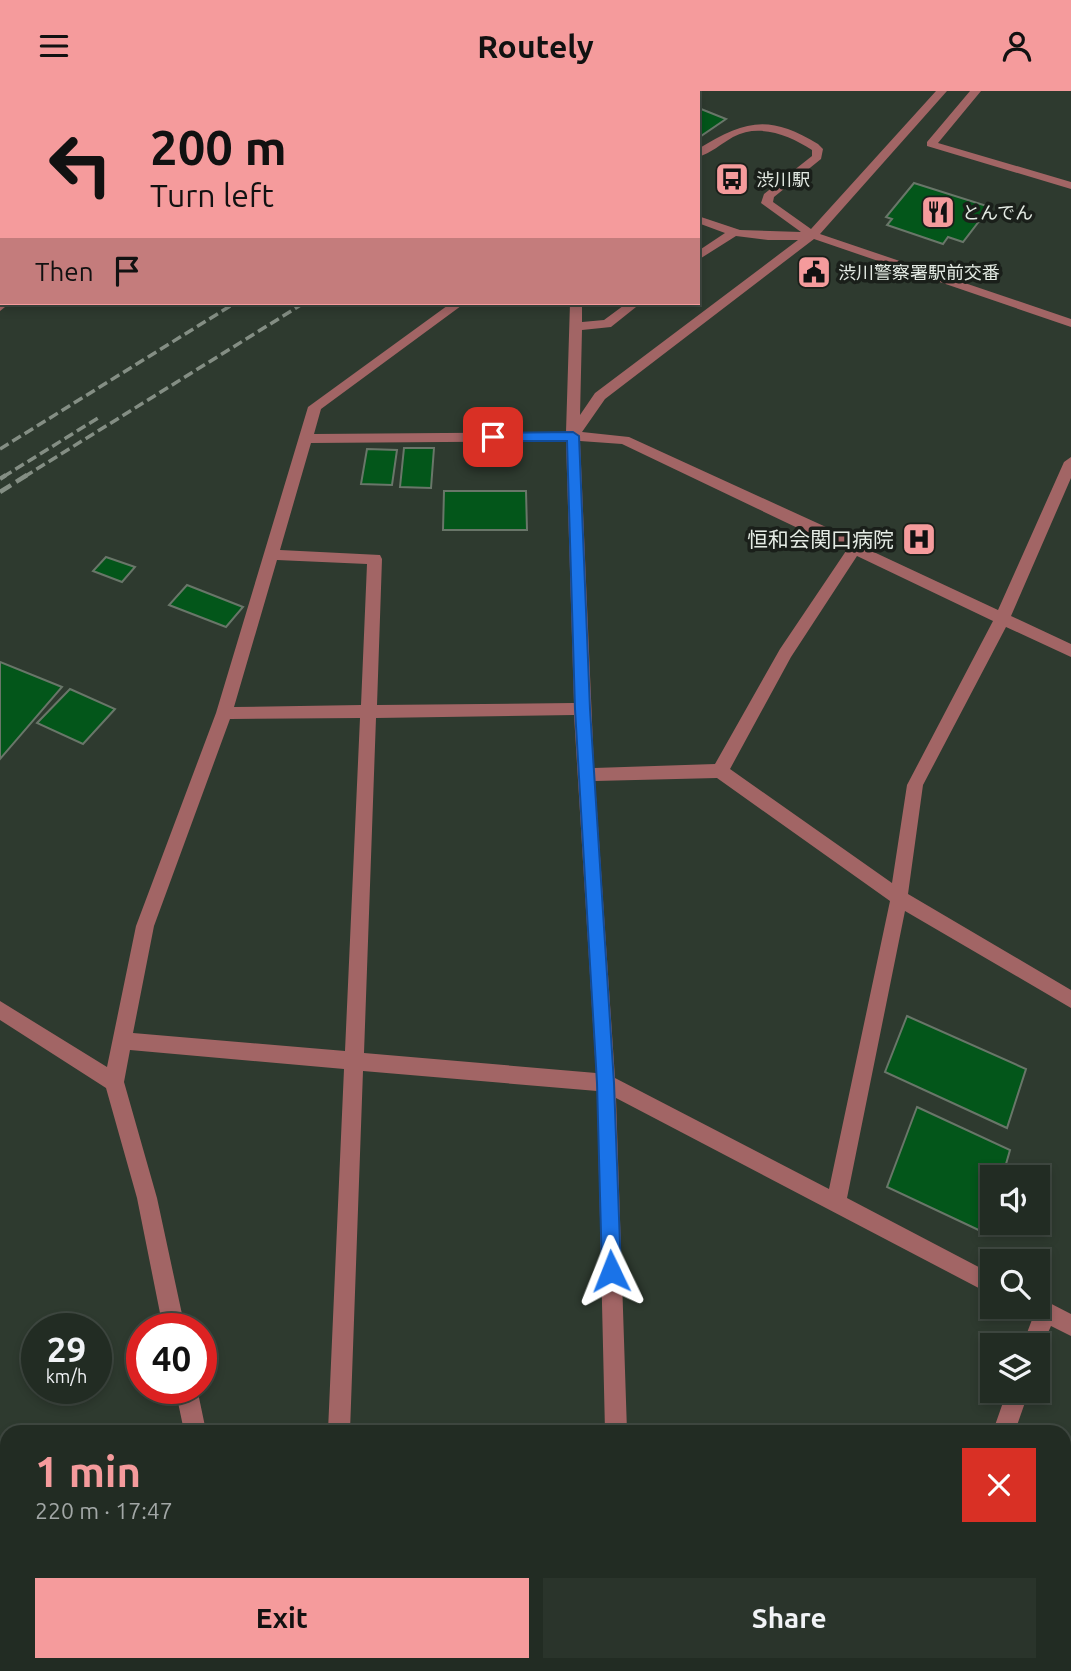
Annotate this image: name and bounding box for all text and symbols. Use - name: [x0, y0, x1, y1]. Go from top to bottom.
- icon: menu: [35, 27, 73, 65]
- icon: person: [998, 27, 1036, 65]
- text: Routely: [477, 28, 594, 64]
- icon: left: [35, 119, 126, 210]
- text: 200 m: [150, 119, 287, 174]
- bus stop icon: 渋川駅: [713, 160, 751, 198]
- place label: 渋川駅: [756, 169, 810, 189]
- text: Turn left: [150, 177, 274, 213]
- restaurant icon: とんでん: [919, 193, 957, 231]
- place label: とんでん: [962, 202, 1033, 222]
- icon: arrive: [108, 252, 146, 290]
- public building icon: 渋川警察署駅前交番: [795, 253, 833, 291]
- text: Then: [35, 257, 94, 286]
- place label: 渋川警察署駅前交番: [838, 262, 1000, 282]
- pin: [463, 407, 523, 467]
- icon: arrive: [474, 418, 512, 456]
- hospital icon: 恒和会関口病院: [900, 520, 938, 558]
- place label: 恒和会関口病院: [747, 527, 894, 551]
- map controls: [980, 1165, 1050, 1403]
- button: sound: [980, 1165, 1050, 1235]
- position arrow: [574, 1234, 648, 1308]
- button: search: [980, 1249, 1050, 1319]
- speed limit sign: 40: [126, 1313, 217, 1404]
- text: 29: [47, 1329, 86, 1369]
- button: layers: [980, 1333, 1050, 1403]
- text: km/h: [46, 1366, 87, 1386]
- text: 1 min: [35, 1448, 141, 1495]
- button: close: [962, 1448, 1036, 1522]
- text: 220 m · 17:47: [35, 1498, 173, 1523]
- button: Exit: [35, 1578, 529, 1658]
- button: Share: [543, 1578, 1036, 1658]

